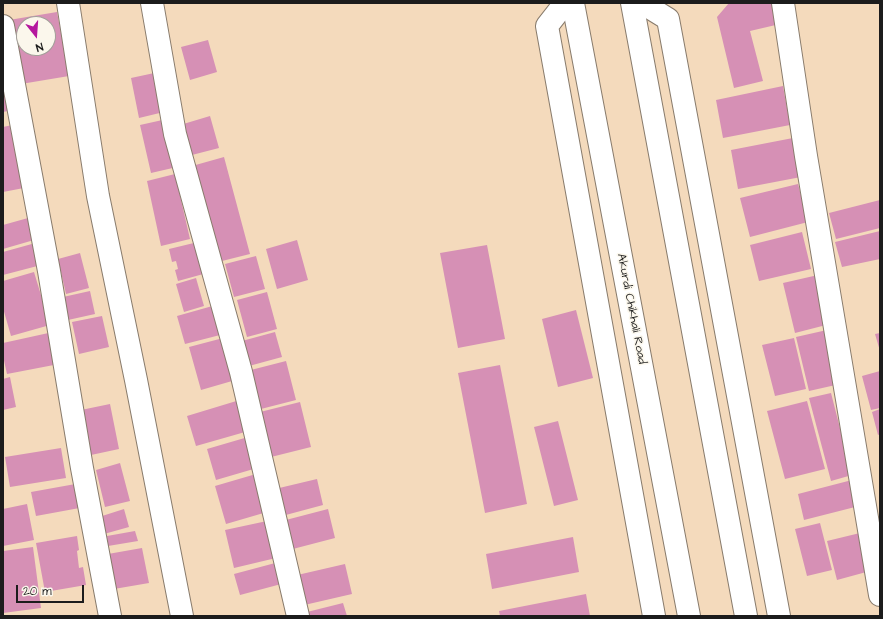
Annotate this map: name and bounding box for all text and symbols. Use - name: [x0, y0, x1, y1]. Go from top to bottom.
- north arrow: [16, 16, 56, 56]
- text: N: [34, 39, 45, 55]
- street label: Akurdi Chikhali Road: [613, 253, 649, 365]
- scale bar: [18, 577, 86, 603]
- text: 20 m: [23, 583, 52, 600]

